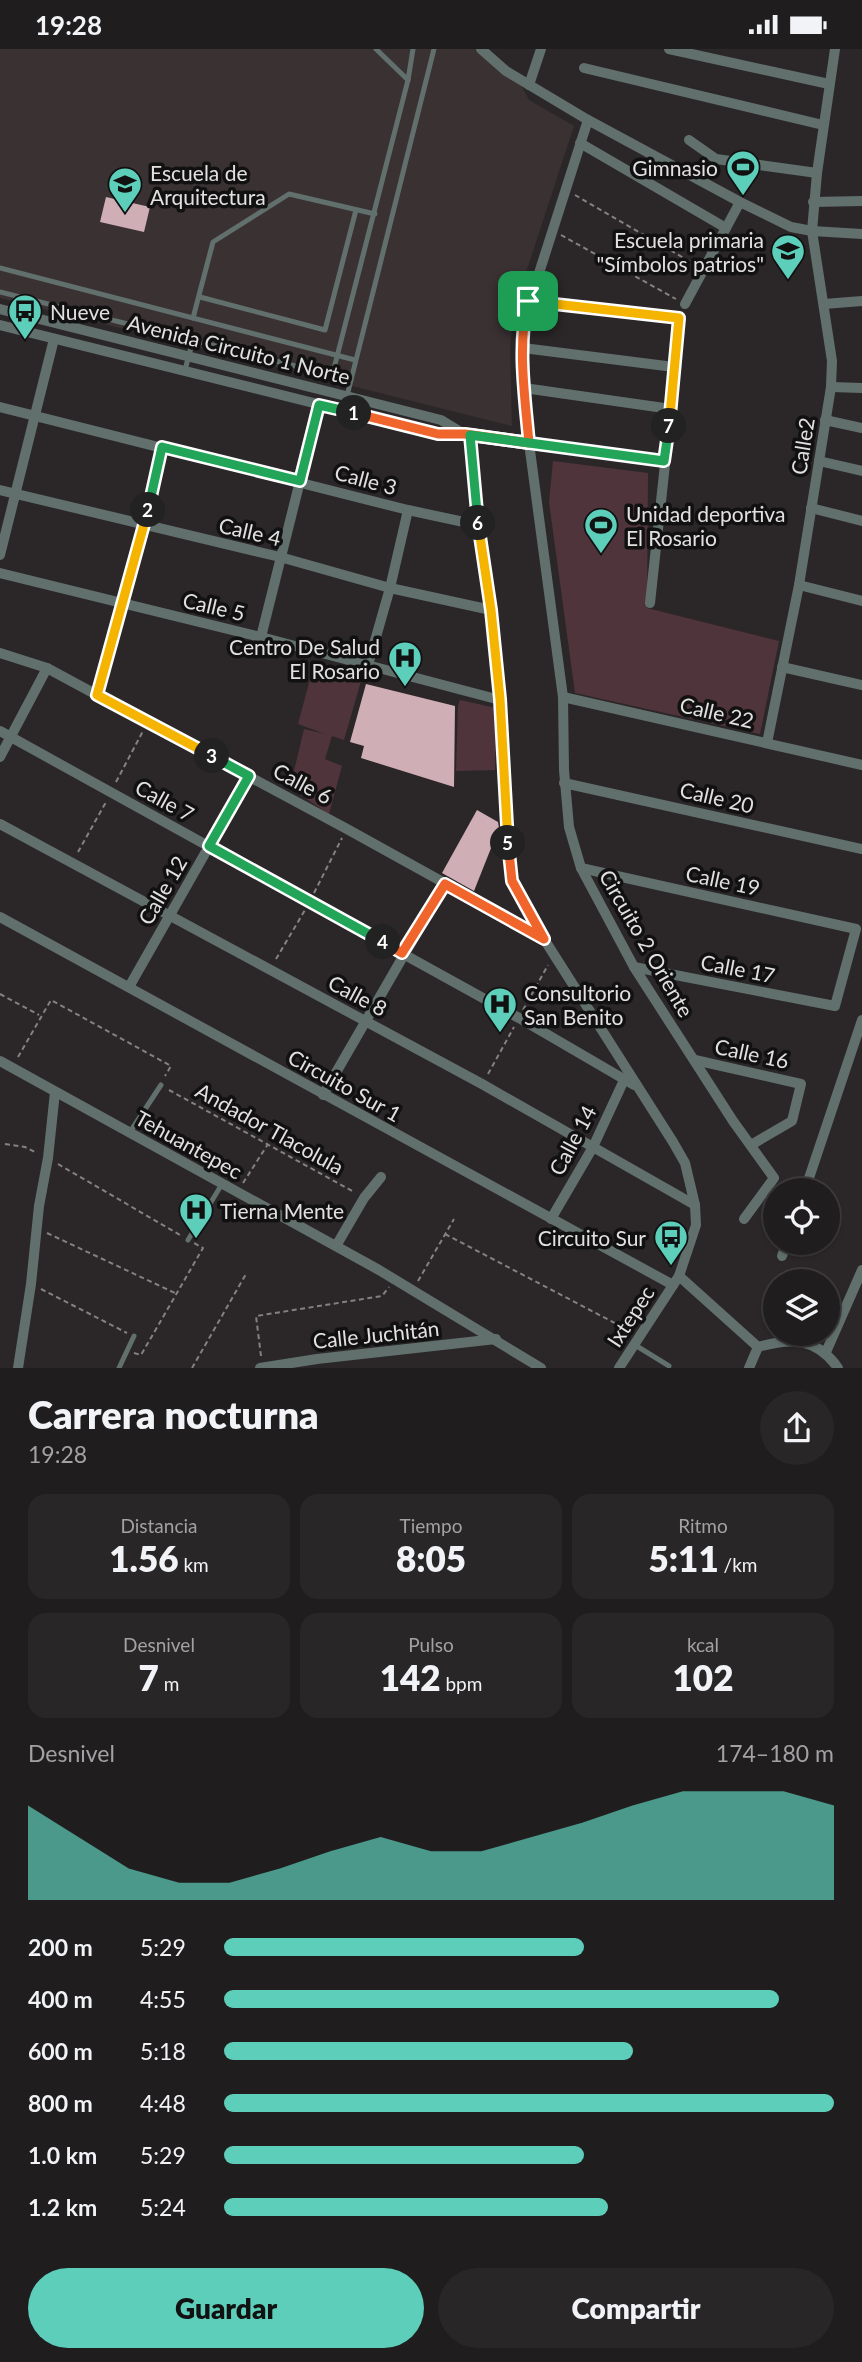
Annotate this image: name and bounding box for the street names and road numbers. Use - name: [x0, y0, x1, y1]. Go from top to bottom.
- street label: Avenida Circuito 1 Norte: [125, 309, 353, 389]
- street label: Calle2: [785, 416, 819, 476]
- street label: Calle 3: [332, 459, 400, 499]
- street label: Calle 4: [216, 512, 284, 550]
- street label: Calle 5: [180, 587, 248, 625]
- street label: Calle 22: [678, 691, 756, 733]
- street label: Calle 6: [269, 757, 337, 809]
- street label: Calle 7: [131, 774, 199, 826]
- street label: Calle 20: [678, 776, 756, 818]
- street label: Calle 12: [132, 851, 192, 929]
- street label: Calle 19: [684, 860, 762, 900]
- street label: Circuito 2 Oriente: [595, 865, 699, 1021]
- street label: Calle 17: [699, 949, 777, 987]
- street label: Calle 8: [324, 969, 392, 1021]
- street label: Calle 16: [713, 1033, 791, 1073]
- street label: Circuito Sur 1: [284, 1044, 406, 1126]
- street label: Andador Tlacolula: [192, 1077, 348, 1179]
- street label: Calle 14: [543, 1101, 601, 1179]
- street label: Tehuantepec: [131, 1105, 247, 1183]
- street label: Ixtepec: [601, 1281, 659, 1351]
- street label: Calle Juchitán: [312, 1315, 440, 1353]

